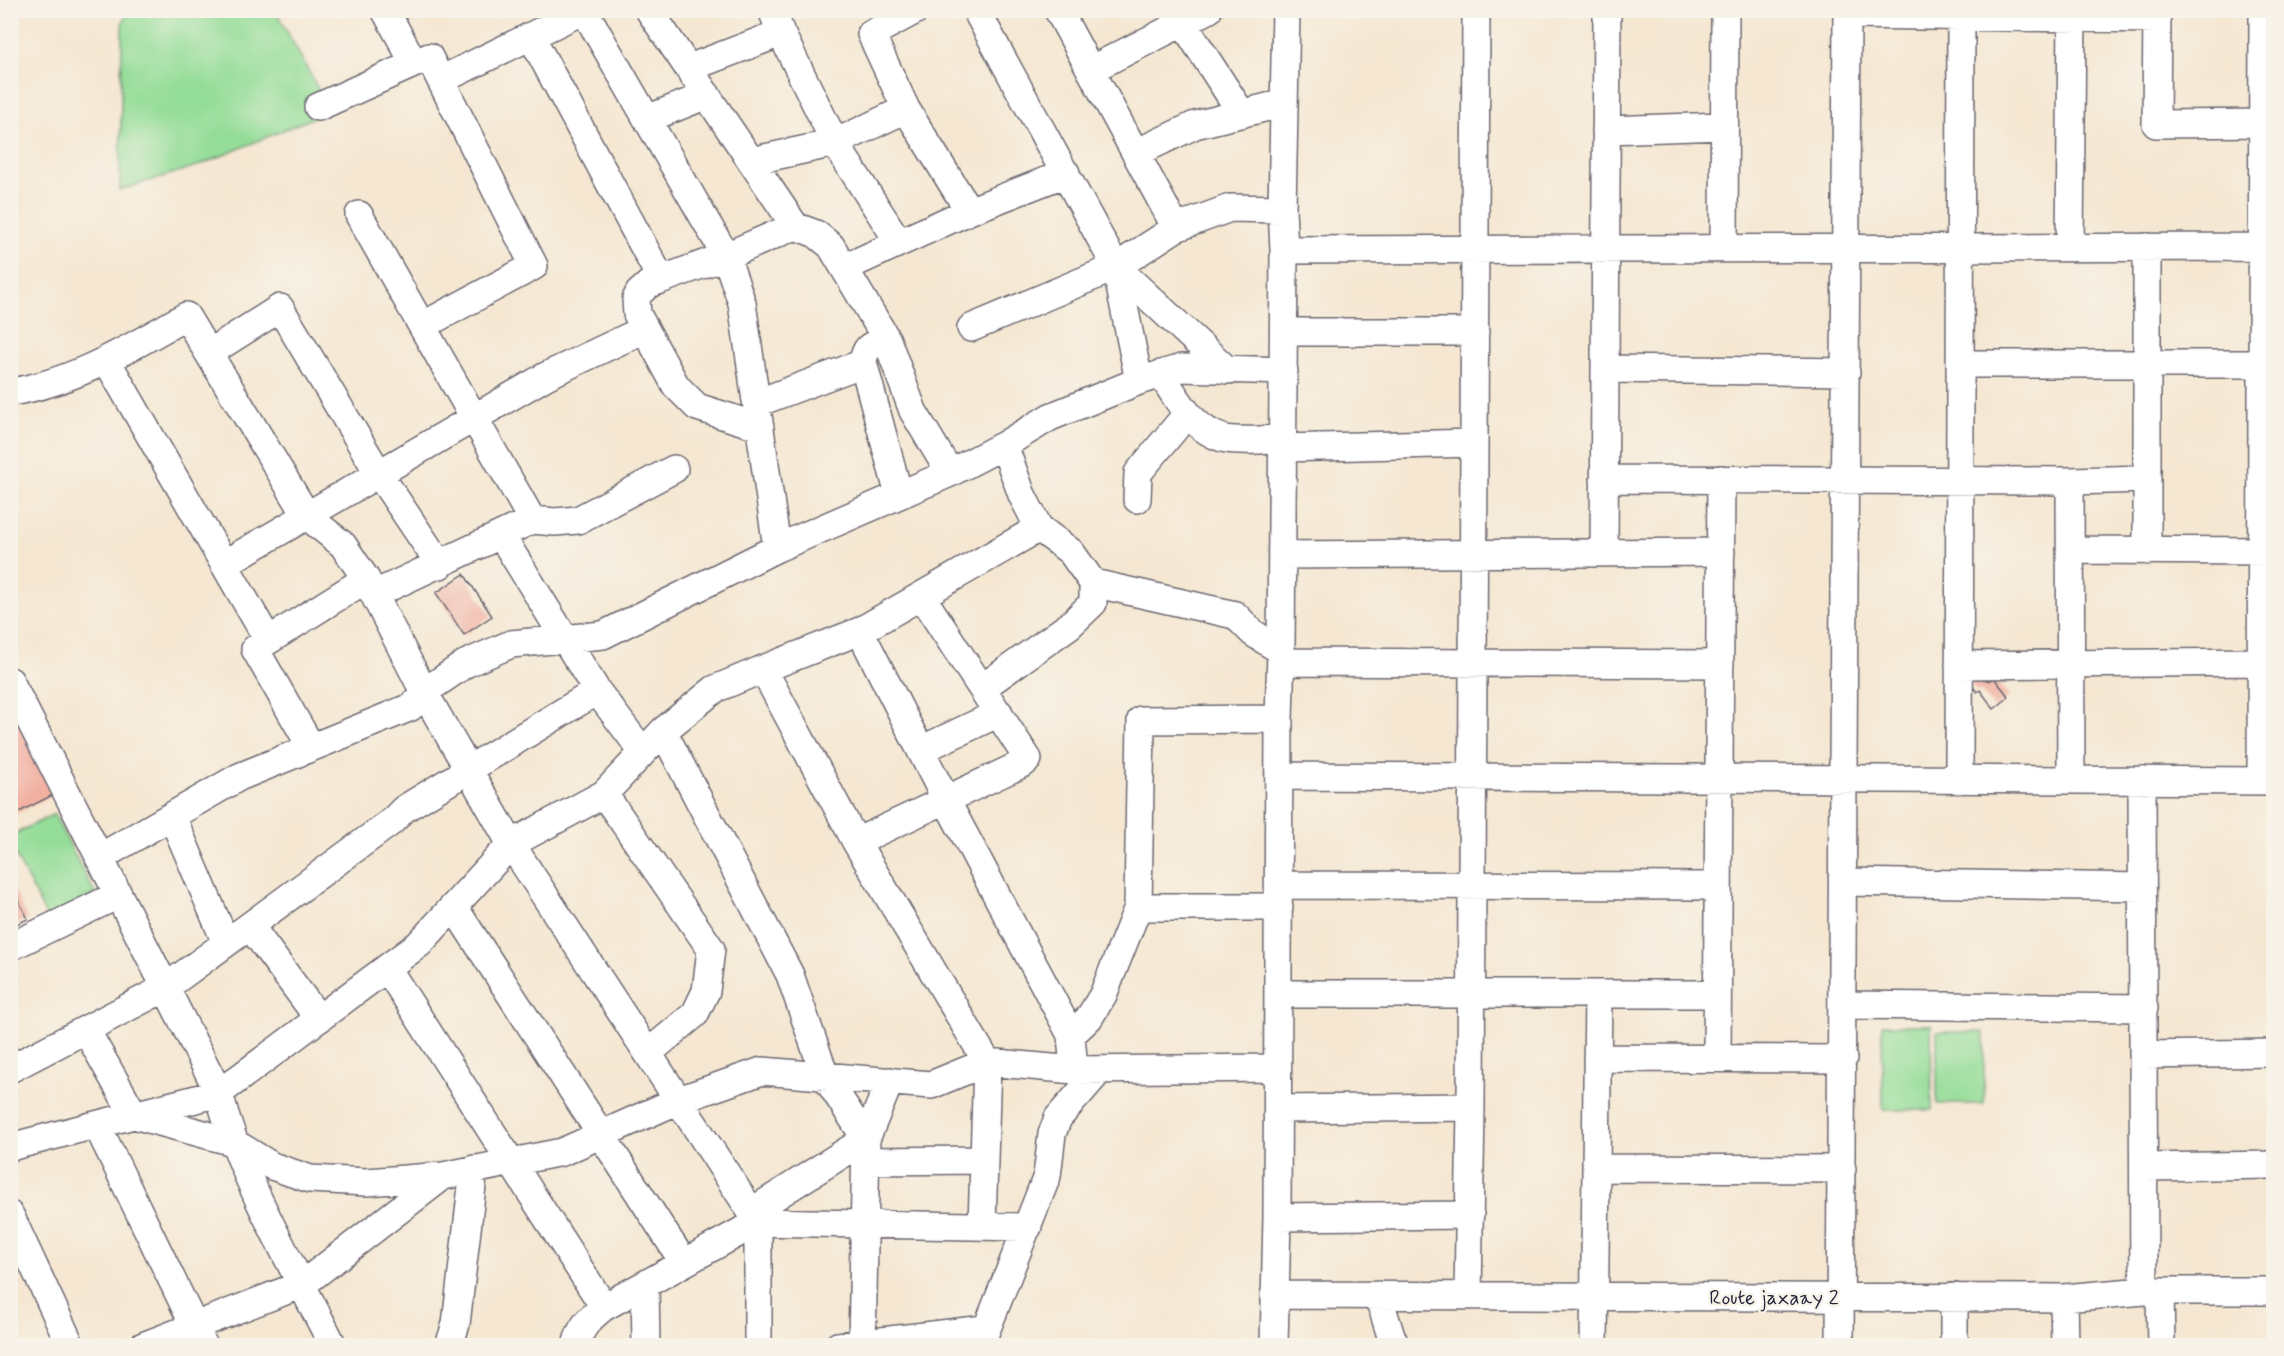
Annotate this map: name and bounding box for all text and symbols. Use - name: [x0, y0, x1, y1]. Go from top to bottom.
- street label: Route jaxaay 2: [1709, 1284, 1839, 1312]

